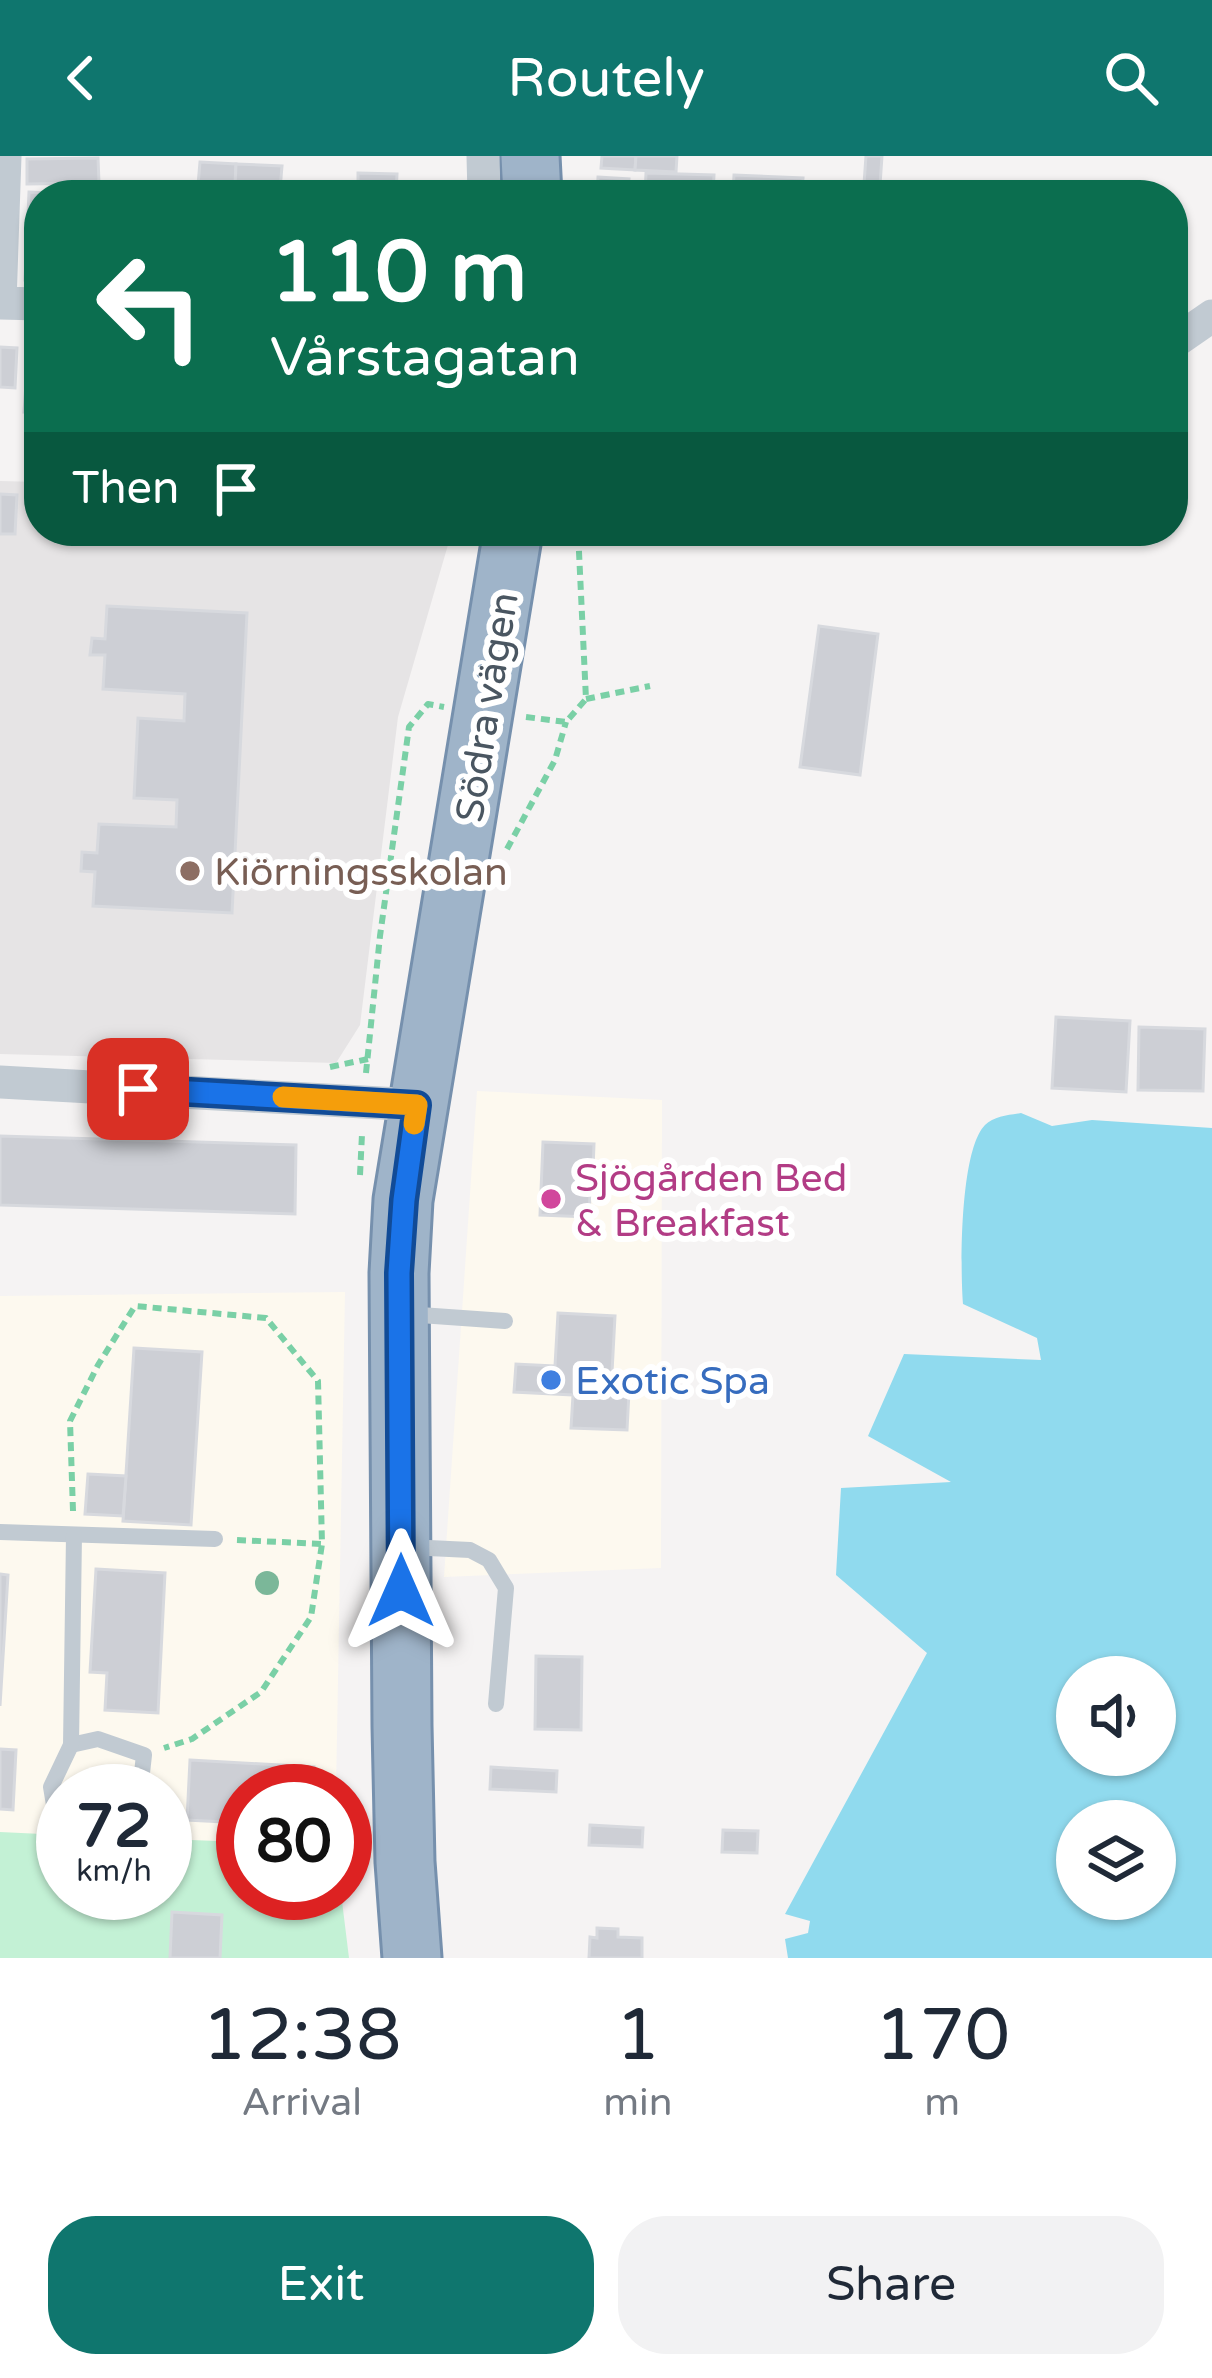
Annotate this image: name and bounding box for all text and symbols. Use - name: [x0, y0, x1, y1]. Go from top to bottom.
- icon: back: [48, 45, 114, 111]
- icon: search: [1098, 45, 1164, 111]
- text: Routely: [507, 46, 705, 111]
- text: 110 m: [270, 223, 527, 324]
- icon: left: [72, 228, 228, 384]
- text: Vårstagatan: [270, 325, 580, 390]
- icon: arrive: [203, 456, 269, 522]
- text: Then: [72, 462, 179, 516]
- street label: Södra vägen: [446, 589, 529, 826]
- place label: Kiörningsskolan: [214, 849, 508, 896]
- marker: Kiörningsskolan: [177, 858, 203, 884]
- pin: [87, 1038, 189, 1140]
- icon: arrive: [105, 1056, 171, 1122]
- place label: Sjögården Bed & Breakfast: [575, 1155, 847, 1247]
- marker: Sjögården Bed & Breakfast: [538, 1186, 564, 1212]
- place label: Exotic Spa: [575, 1358, 770, 1405]
- marker: Exotic Spa: [538, 1367, 564, 1393]
- position arrow: [338, 1528, 464, 1654]
- map controls: [1056, 1656, 1176, 1920]
- button: sound: [1056, 1656, 1176, 1776]
- speed limit sign: 80: [216, 1764, 372, 1920]
- text: 72: [76, 1791, 152, 1863]
- button: layers: [1056, 1800, 1176, 1920]
- text: km/h: [76, 1853, 152, 1890]
- text: 12:38: [202, 1993, 401, 2080]
- text: 1: [615, 1993, 661, 2080]
- text: 170: [874, 1993, 1010, 2080]
- text: Arrival: [241, 2079, 362, 2126]
- text: min: [603, 2079, 673, 2126]
- text: m: [924, 2079, 960, 2126]
- button: Exit: [48, 2216, 594, 2354]
- button: Share: [618, 2216, 1164, 2354]

